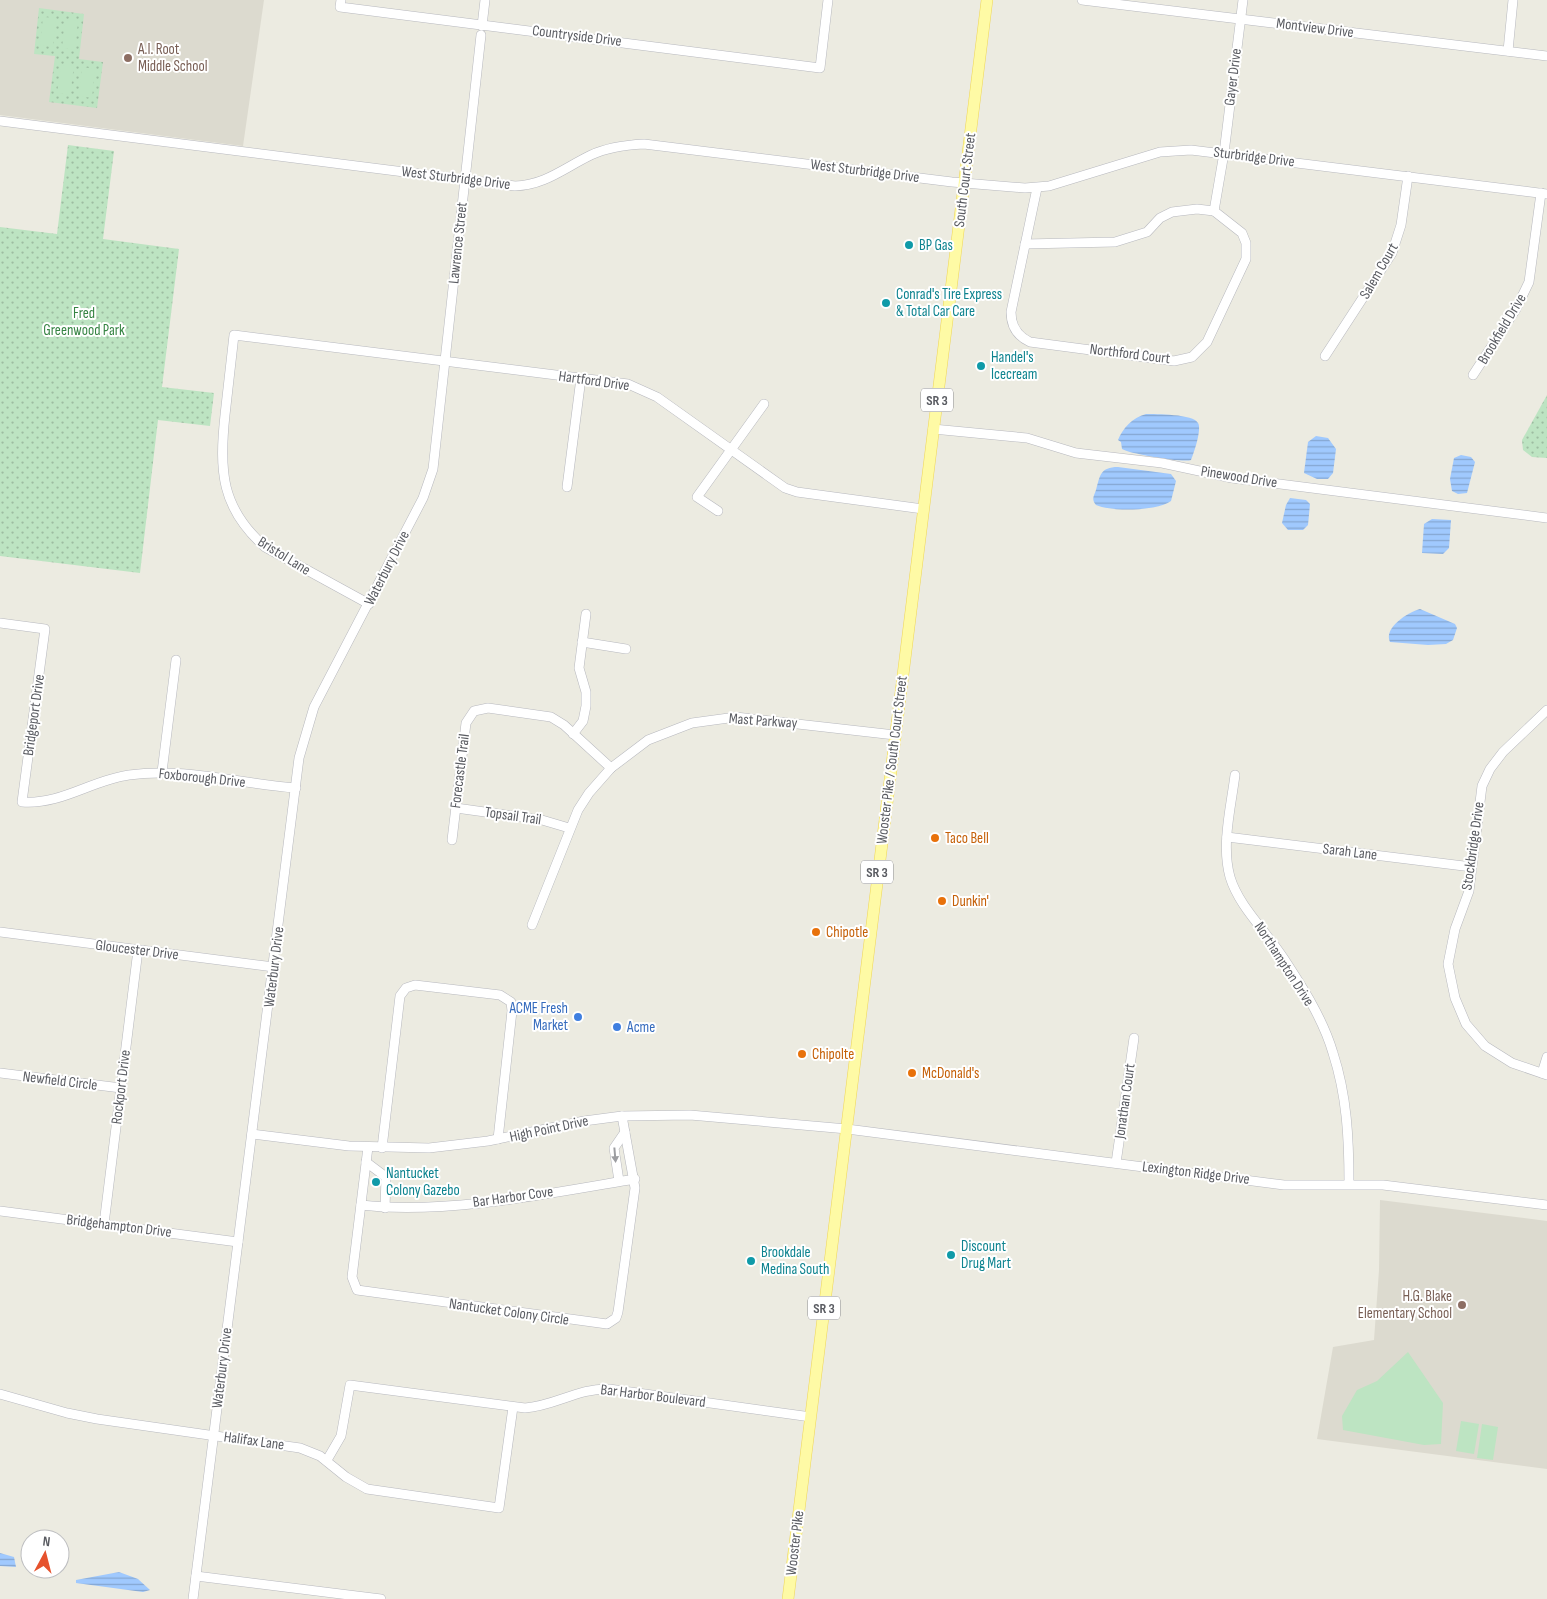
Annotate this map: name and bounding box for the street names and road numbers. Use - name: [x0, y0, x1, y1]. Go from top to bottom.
- street label: Montview Drive: [1275, 14, 1355, 42]
- street label: Countryside Drive: [531, 21, 623, 51]
- street label: Gayer Drive: [1220, 47, 1246, 107]
- street label: South Court Street: [950, 131, 980, 228]
- street label: Sturbridge Drive: [1212, 143, 1296, 171]
- street label: West Sturbridge Drive: [809, 155, 921, 187]
- street label: West Sturbridge Drive: [400, 162, 512, 194]
- street label: Lawrence Street: [444, 201, 472, 285]
- street label: Salem Court: [1355, 239, 1403, 302]
- street label: Brookfield Drive: [1473, 290, 1531, 368]
- street label: Northford Court: [1089, 340, 1172, 368]
- street label: Hartford Drive: [557, 367, 631, 395]
- road number: SR 3: [921, 388, 953, 412]
- street label: Pinewood Drive: [1199, 462, 1279, 492]
- street label: Waterbury Drive: [360, 528, 414, 608]
- street label: Bristol Lane: [254, 532, 314, 580]
- street label: Bridgeport Drive: [19, 673, 49, 757]
- street label: Wooster Pike / South Court Street: [872, 674, 912, 845]
- street label: Mast Parkway: [728, 709, 798, 733]
- street label: Forecastle Trail: [446, 733, 474, 809]
- street label: Foxborough Drive: [158, 764, 246, 792]
- street label: Stockbridge Drive: [1457, 801, 1489, 891]
- street label: Topsail Trail: [483, 803, 543, 829]
- street label: Sarah Lane: [1322, 839, 1378, 865]
- road number: SR 3: [861, 860, 893, 884]
- street label: Northampton Drive: [1250, 918, 1318, 1010]
- street label: Waterbury Drive: [260, 926, 288, 1008]
- street label: Gloucester Drive: [94, 935, 180, 965]
- street label: Rockport Drive: [107, 1049, 135, 1125]
- street label: Jonathan Court: [1110, 1062, 1140, 1141]
- street label: Newfield Circle: [22, 1067, 98, 1095]
- street label: High Point Drive: [508, 1111, 590, 1147]
- street label: Lexington Ridge Drive: [1141, 1157, 1251, 1189]
- street label: Bar Harbor Cove: [472, 1182, 554, 1212]
- street label: Bridgehampton Drive: [65, 1210, 173, 1242]
- street label: Nantucket Colony Circle: [448, 1294, 570, 1330]
- road number: SR 3: [808, 1296, 840, 1320]
- street label: Waterbury Drive: [208, 1327, 236, 1409]
- street label: Bar Harbor Boulevard: [599, 1380, 707, 1412]
- street label: Halifax Lane: [222, 1427, 286, 1455]
- street label: Wooster Pike: [782, 1509, 808, 1577]

